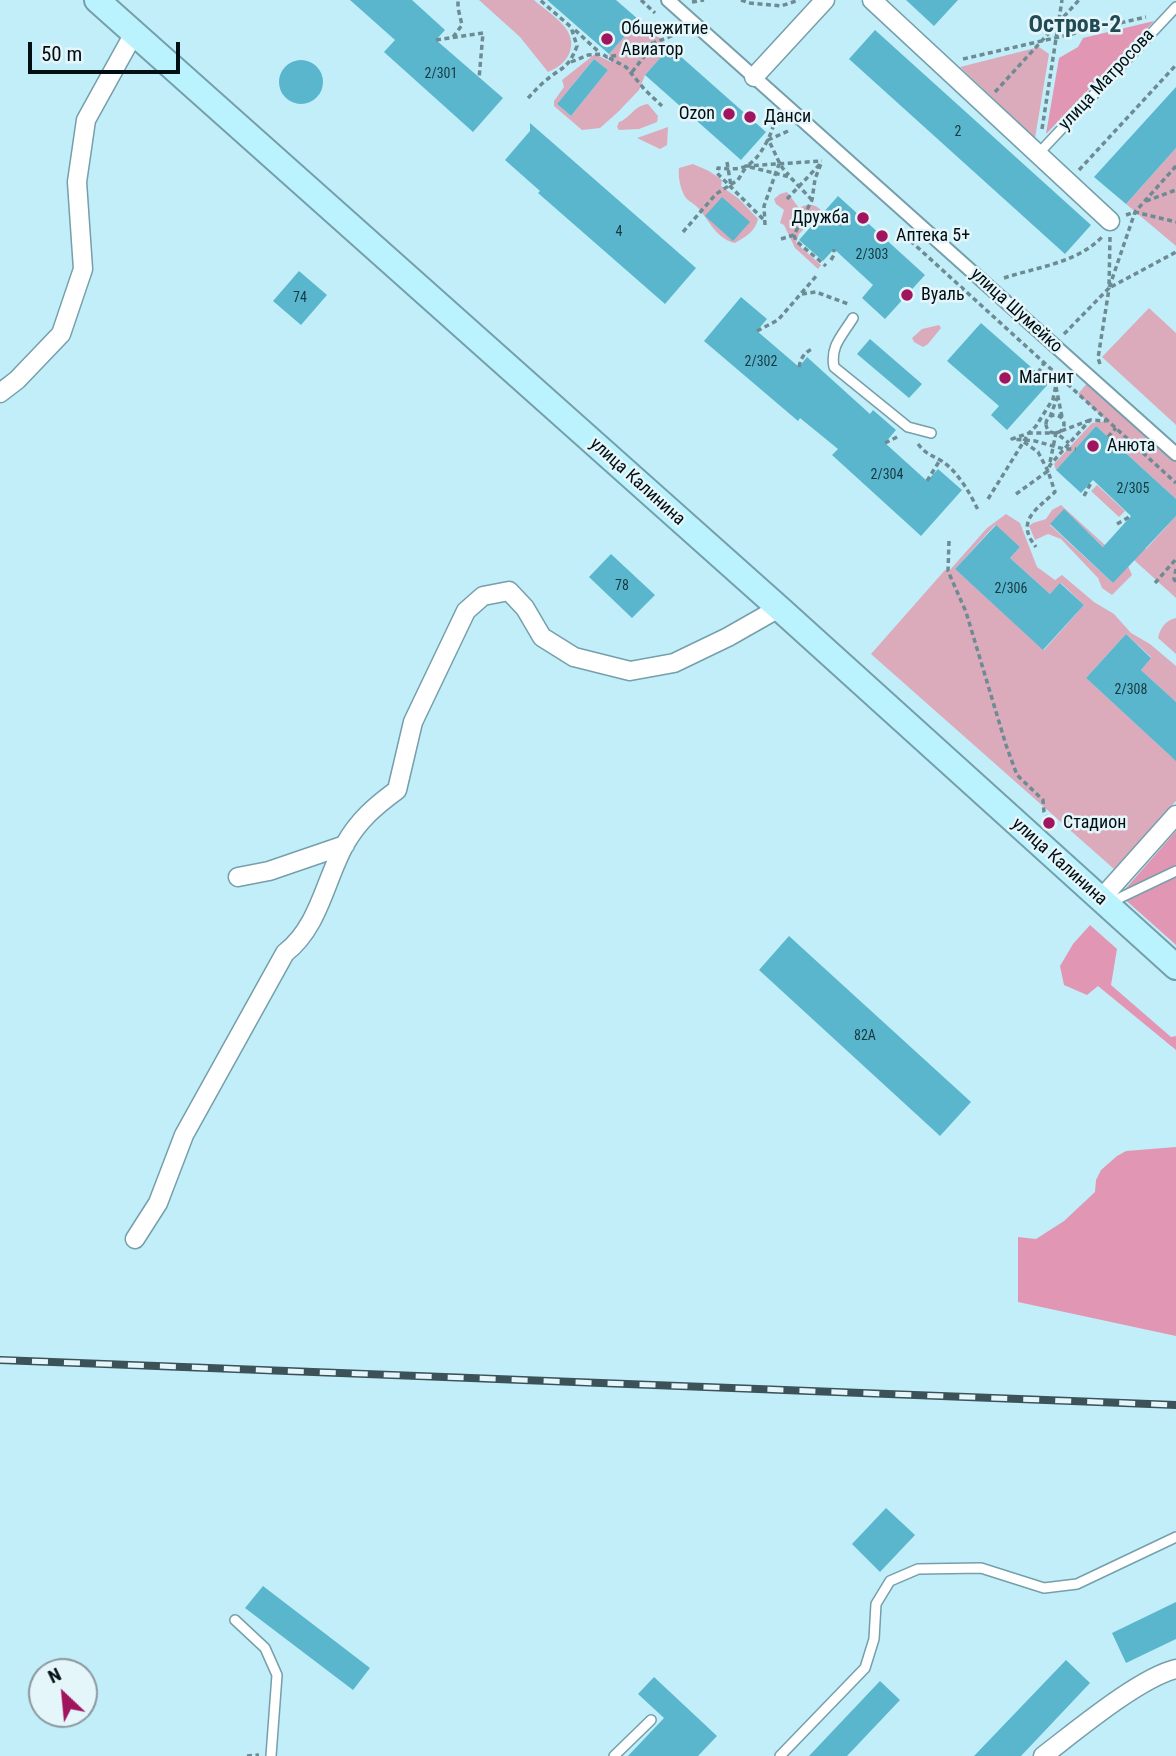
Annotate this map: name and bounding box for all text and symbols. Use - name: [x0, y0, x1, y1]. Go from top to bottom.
- district label: Остров-2: [1029, 12, 1121, 40]
- place label: Общежитие Авиатор: [621, 18, 708, 60]
- street label: улица Матросова: [1055, 25, 1159, 135]
- scale bar: [32, 28, 184, 72]
- marker: Общежитие Авиатор: [599, 31, 615, 47]
- text: 50 m: [41, 42, 82, 66]
- house number: 2/301: [425, 66, 457, 82]
- place label: Ozon: [679, 103, 715, 125]
- marker: Ozon: [721, 106, 737, 122]
- place label: Данси: [764, 106, 811, 128]
- marker: Данси: [742, 109, 758, 125]
- house number: 2: [955, 124, 961, 140]
- place label: Дружба: [792, 207, 849, 229]
- marker: Дружба: [855, 210, 871, 226]
- house number: 4: [616, 224, 622, 240]
- place label: Аптека 5+: [896, 225, 970, 247]
- marker: Аптека 5+: [874, 228, 890, 244]
- house number: 2/303: [856, 247, 888, 263]
- street label: улица Шумейко: [965, 264, 1067, 358]
- place label: Вуаль: [921, 284, 965, 306]
- marker: Вуаль: [899, 287, 915, 303]
- house number: 74: [293, 290, 307, 306]
- house number: 2/302: [745, 354, 777, 370]
- place label: Магнит: [1019, 367, 1074, 389]
- marker: Магнит: [997, 370, 1013, 386]
- street label: улица Калинина: [585, 434, 689, 530]
- place label: Анюта: [1107, 435, 1155, 457]
- marker: Анюта: [1085, 438, 1101, 454]
- house number: 2/304: [871, 467, 903, 483]
- house number: 2/305: [1117, 481, 1149, 497]
- house number: 78: [615, 578, 629, 594]
- house number: 2/306: [995, 581, 1027, 597]
- house number: 2/308: [1115, 682, 1147, 698]
- place label: Стадион: [1063, 812, 1126, 834]
- street label: улица Калинина: [1007, 814, 1111, 910]
- marker: Стадион: [1041, 815, 1057, 831]
- house number: 82А: [854, 1028, 876, 1044]
- north arrow: [28, 1658, 98, 1728]
- text: N: [44, 1663, 65, 1688]

